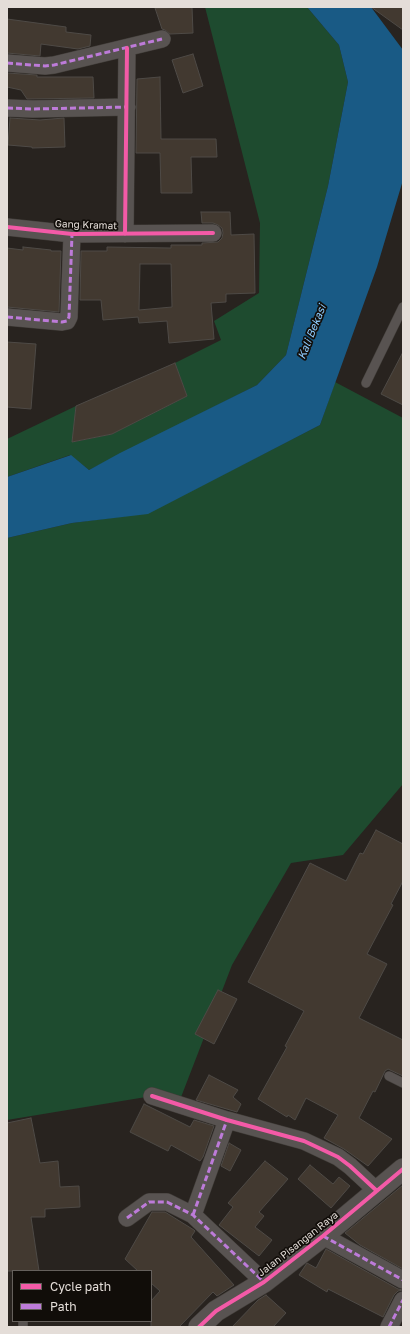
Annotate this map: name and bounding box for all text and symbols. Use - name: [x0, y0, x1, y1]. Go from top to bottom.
- street label: Gang Kramat: [55, 218, 117, 232]
- water label: Kali Bekasi: [295, 303, 329, 361]
- street label: Jalan Pisangan Raya: [255, 1209, 341, 1279]
- legend: [12, 1270, 152, 1322]
- text: Cycle path: [50, 1279, 111, 1294]
- text: Path: [50, 1299, 77, 1314]

